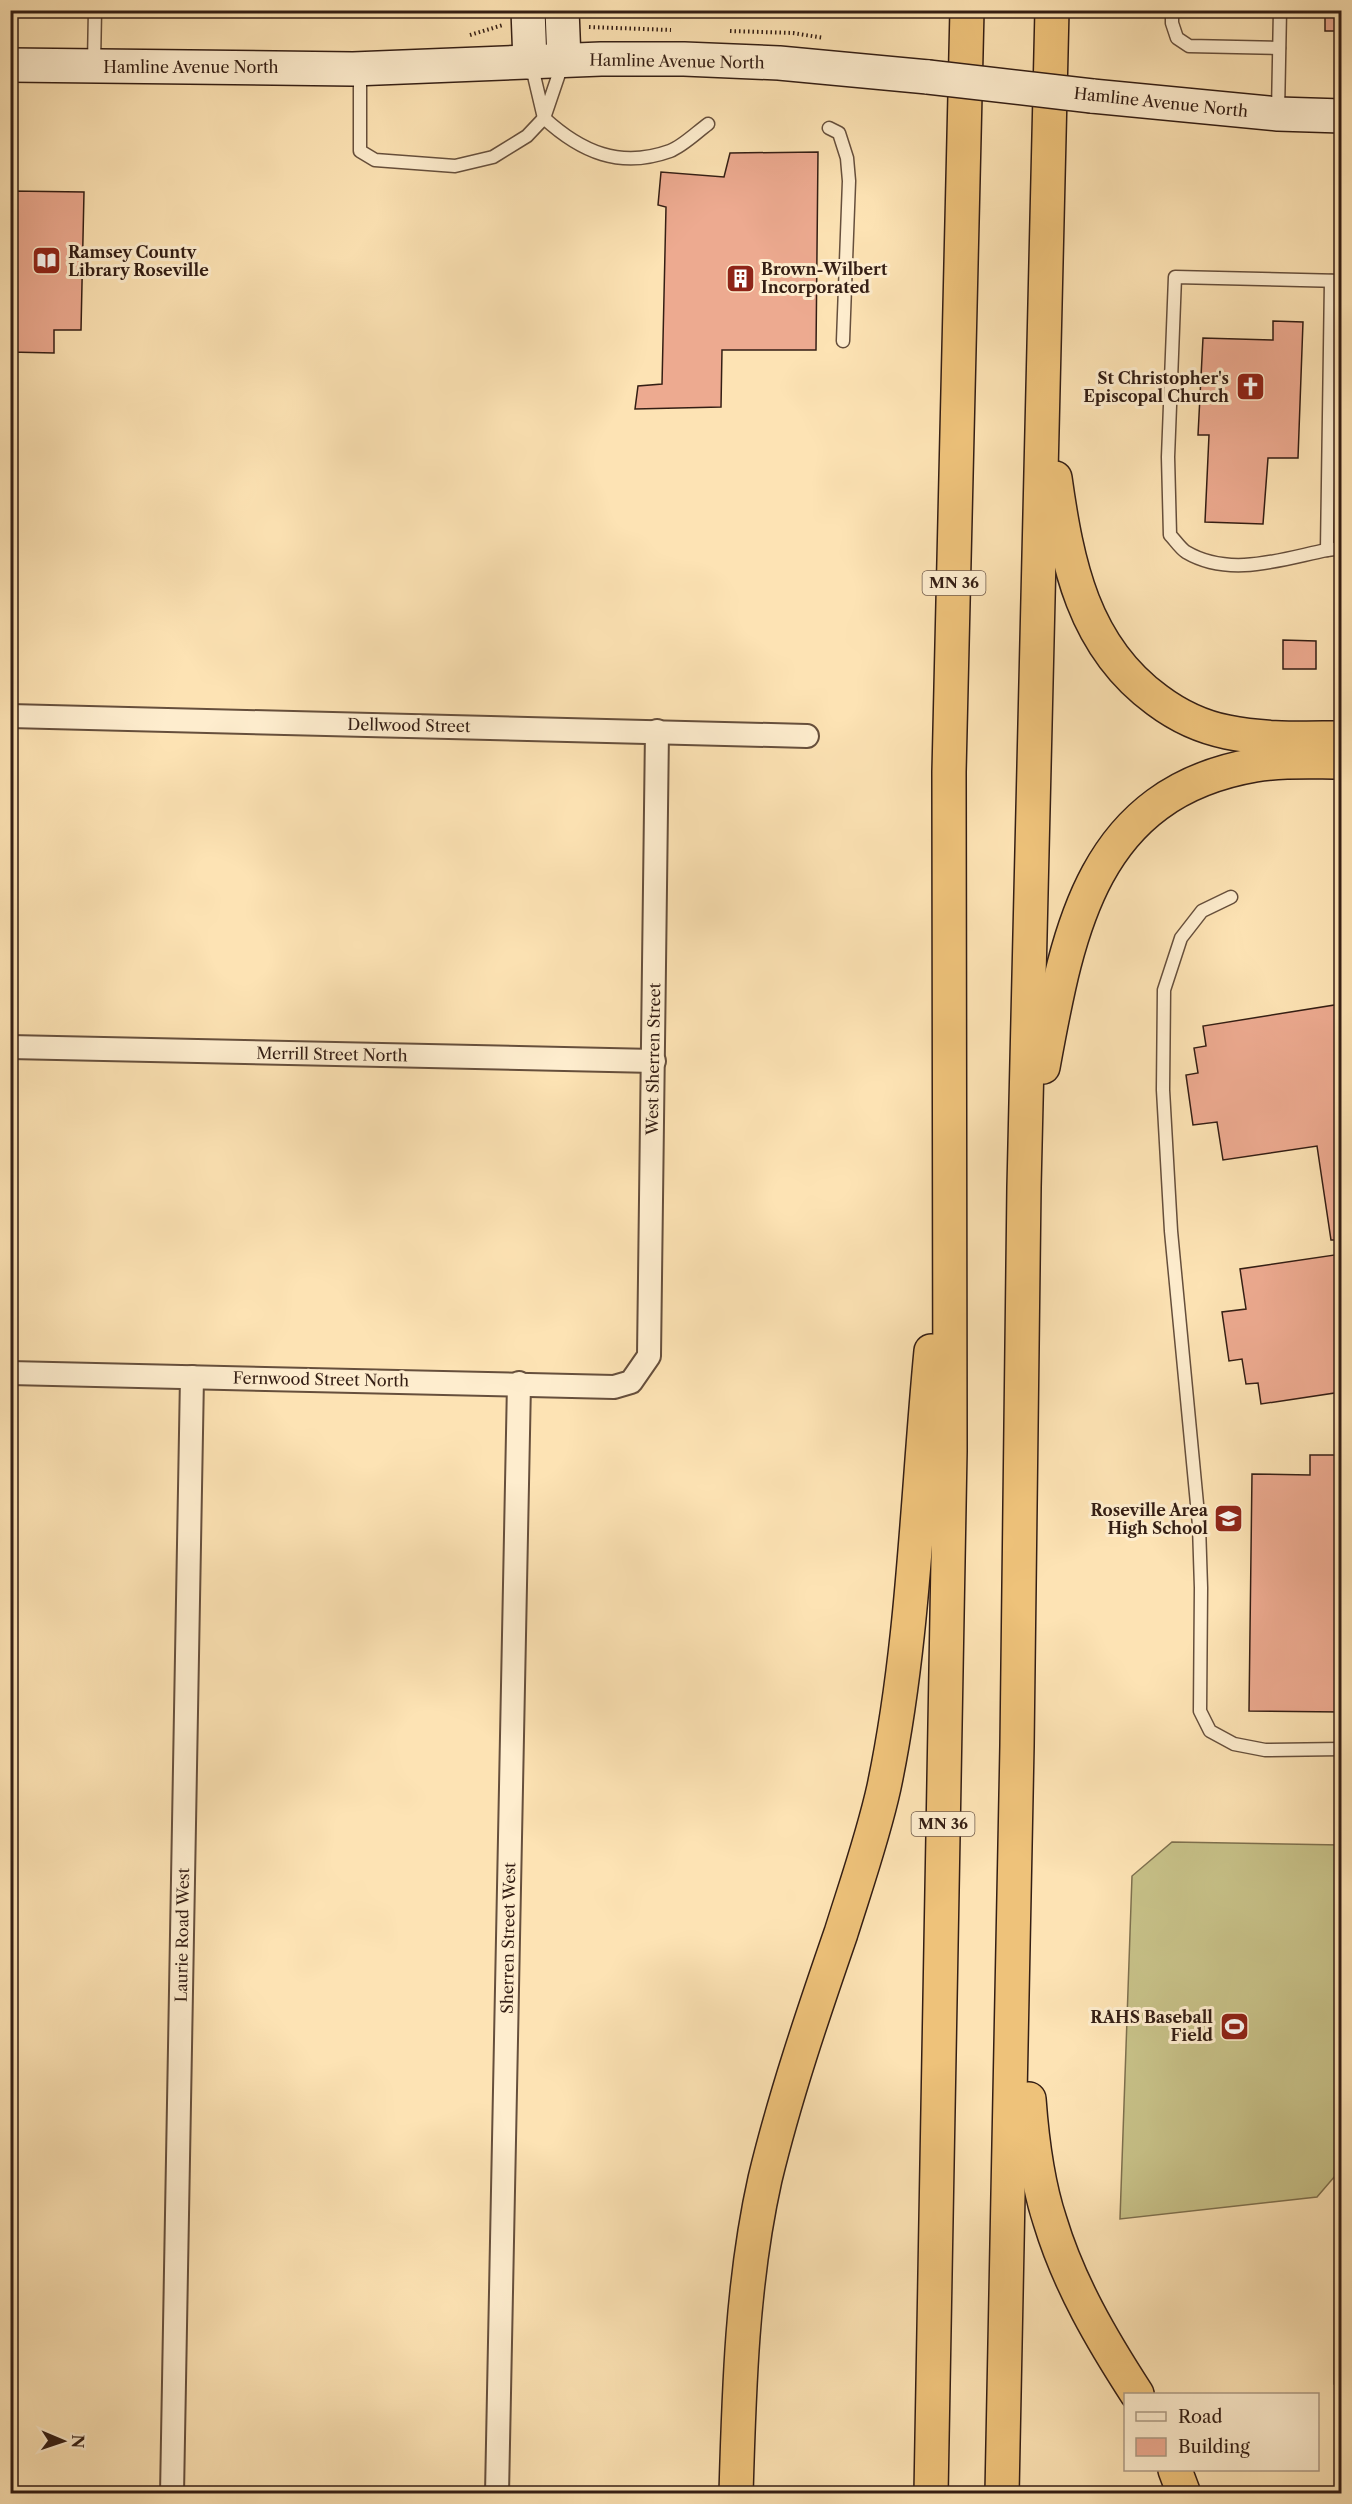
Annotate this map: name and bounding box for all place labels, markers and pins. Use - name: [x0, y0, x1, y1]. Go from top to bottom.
- place label: Ramsey County Library Roseville: [68, 242, 209, 280]
- library icon: Ramsey County Library Roseville: [31, 245, 63, 277]
- place label: Brown-Wilbert Incorporated: [761, 259, 888, 297]
- building icon: Brown-Wilbert Incorporated: [724, 262, 756, 294]
- place label: St Christopher's Episcopal Church: [1083, 368, 1229, 406]
- church icon: St Christopher's Episcopal Church: [1234, 371, 1266, 403]
- place label: Roseville Area High School: [1090, 1500, 1209, 1538]
- school or university icon: Roseville Area High School: [1213, 1503, 1245, 1535]
- place label: RAHS Baseball Field: [1090, 2007, 1213, 2045]
- sports icon: RAHS Baseball Field: [1218, 2010, 1250, 2042]

